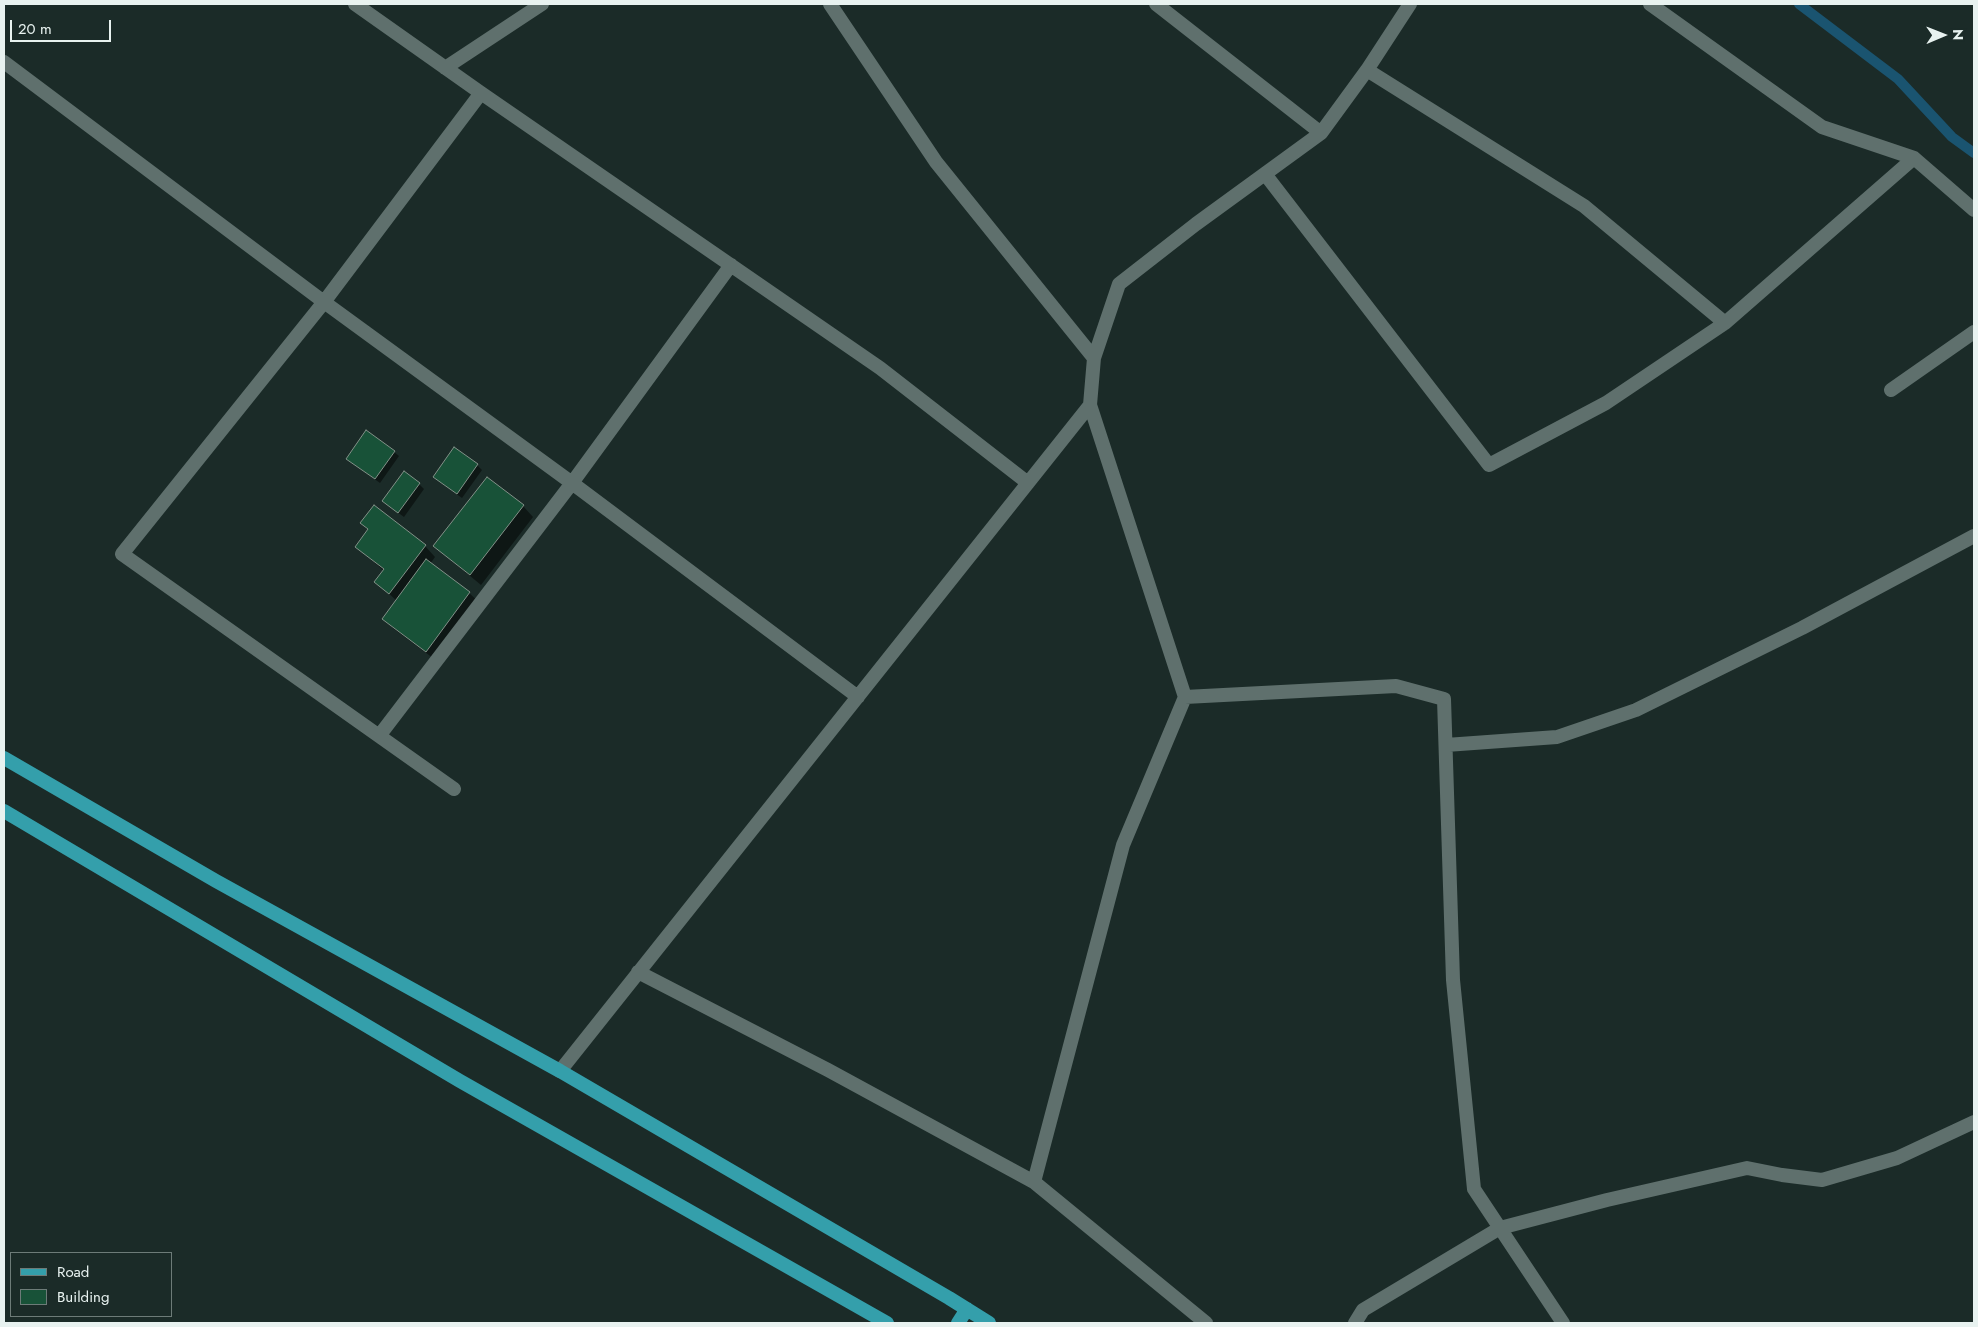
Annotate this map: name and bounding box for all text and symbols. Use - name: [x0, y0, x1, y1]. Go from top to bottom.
- scale bar: [12, 10, 114, 42]
- north arrow: [1918, 10, 1968, 60]
- text: 20 m: [18, 18, 52, 40]
- text: N: [1948, 29, 1968, 40]
- legend: [10, 1252, 172, 1317]
- text: Road: [57, 1261, 89, 1283]
- text: Building: [57, 1286, 109, 1308]

